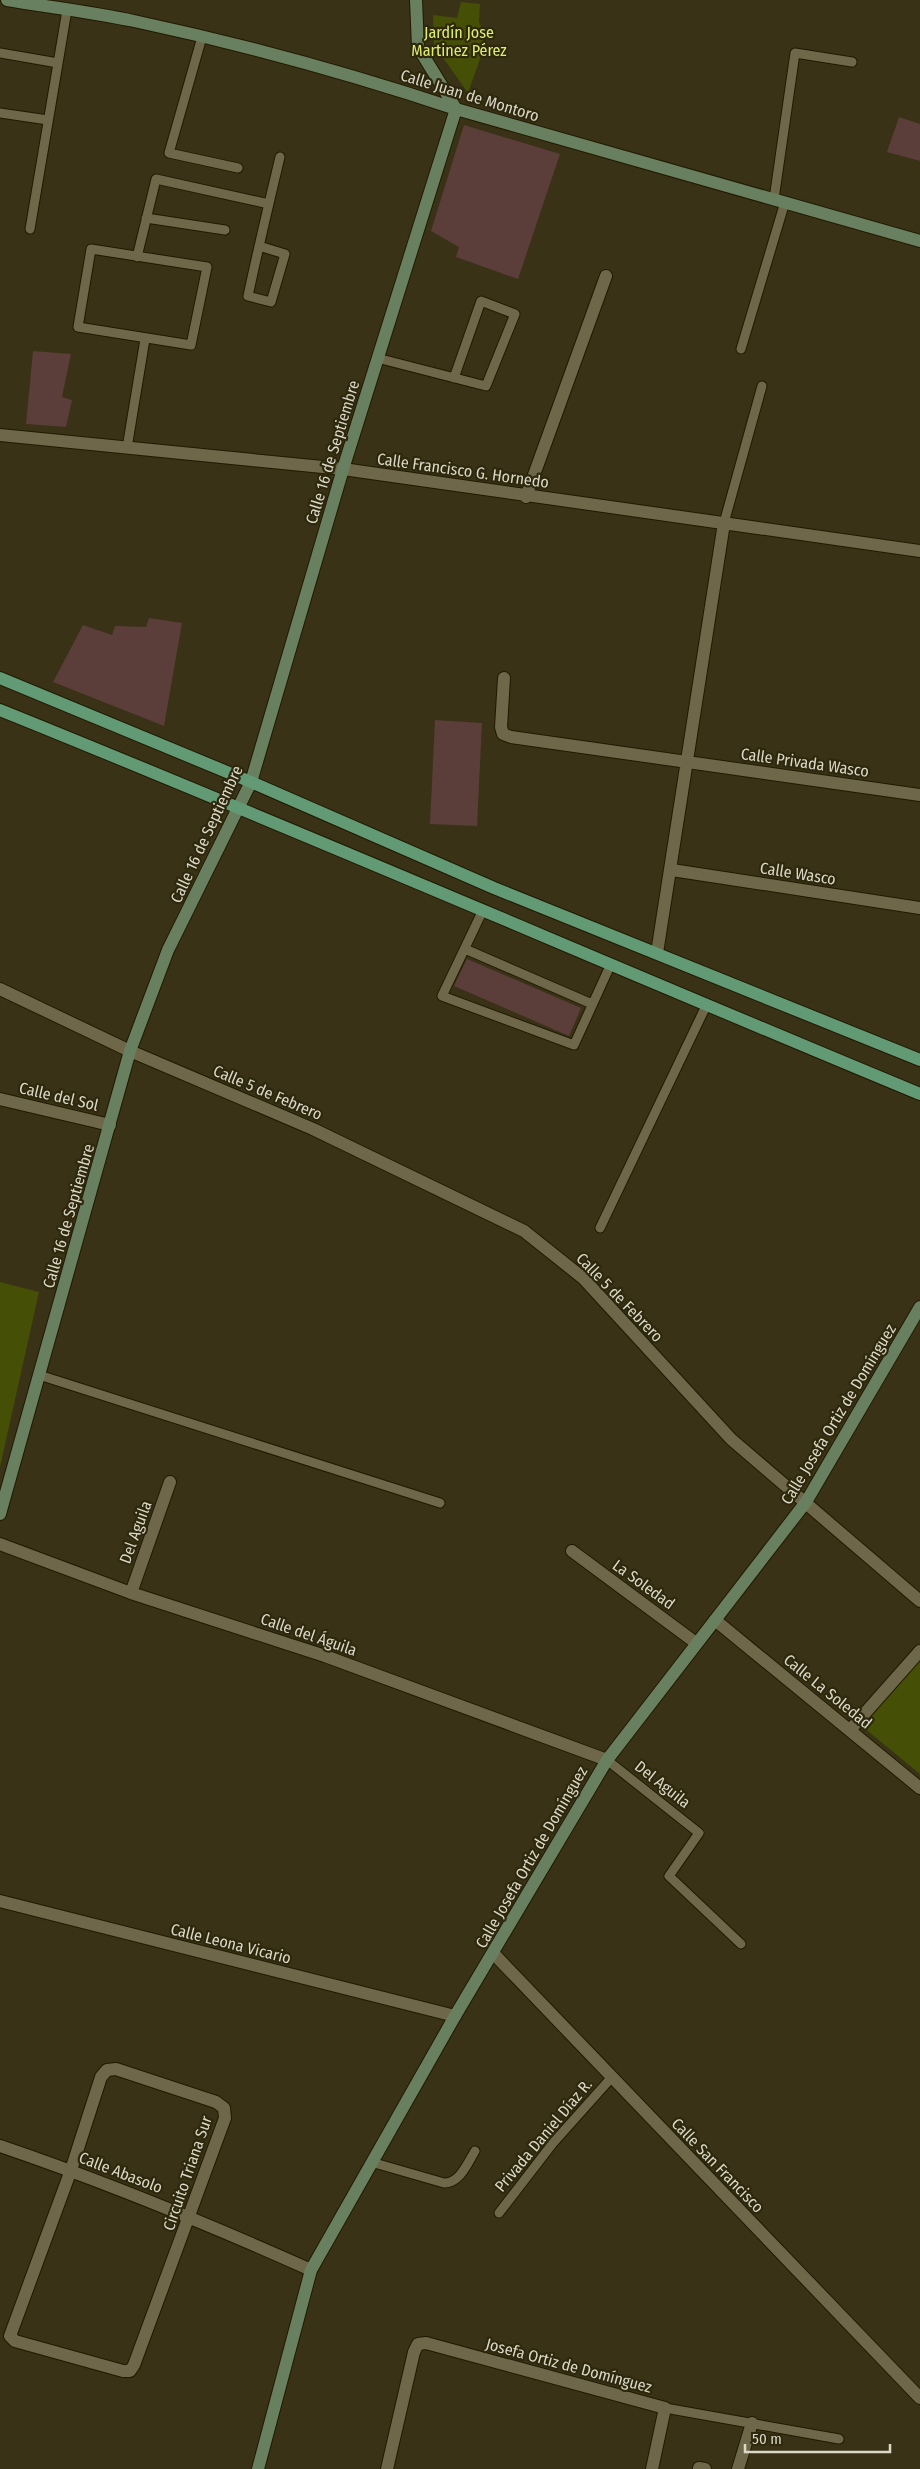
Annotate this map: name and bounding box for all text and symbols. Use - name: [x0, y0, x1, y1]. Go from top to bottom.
- park label: Jardín Jose Martinez Pérez: [411, 23, 507, 60]
- street label: Calle Juan de Montoro: [398, 65, 541, 126]
- street label: Calle 16 de Septiembre: [302, 378, 363, 526]
- street label: Calle Francisco G. Hornedo: [376, 449, 550, 492]
- street label: Calle Privada Wasco: [740, 744, 870, 781]
- street label: Calle 16 de Septiembre: [166, 762, 247, 906]
- street label: Calle Wasco: [759, 858, 837, 889]
- street label: Calle 5 de Febrero: [210, 1061, 325, 1124]
- street label: Calle del Sol: [17, 1078, 100, 1115]
- street label: Calle 16 de Septiembre: [39, 1142, 98, 1290]
- street label: Calle 5 de Febrero: [572, 1249, 667, 1346]
- street label: Calle Josefa Ortiz de Domínguez: [777, 1321, 900, 1508]
- street label: Del Aguila: [115, 1498, 156, 1566]
- street label: La Soledad: [609, 1556, 678, 1613]
- street label: Calle del Águila: [258, 1609, 359, 1660]
- street label: Calle La Soledad: [780, 1650, 875, 1733]
- street label: Del Aguila: [631, 1757, 694, 1812]
- street label: Calle Josefa Ortiz de Domínguez: [471, 1763, 591, 1952]
- street label: Calle Leona Vicario: [169, 1919, 293, 1968]
- street label: Privada Daniel Díaz R.: [491, 2075, 596, 2196]
- street label: Circuito Triana Sur: [159, 2113, 216, 2233]
- street label: Calle San Francisco: [668, 2114, 768, 2217]
- street label: Calle Abasolo: [76, 2148, 165, 2197]
- street label: Josefa Ortiz de Domínguez: [484, 2334, 654, 2397]
- scale bar: [745, 2422, 890, 2454]
- text: 50 m: [752, 2430, 782, 2448]

